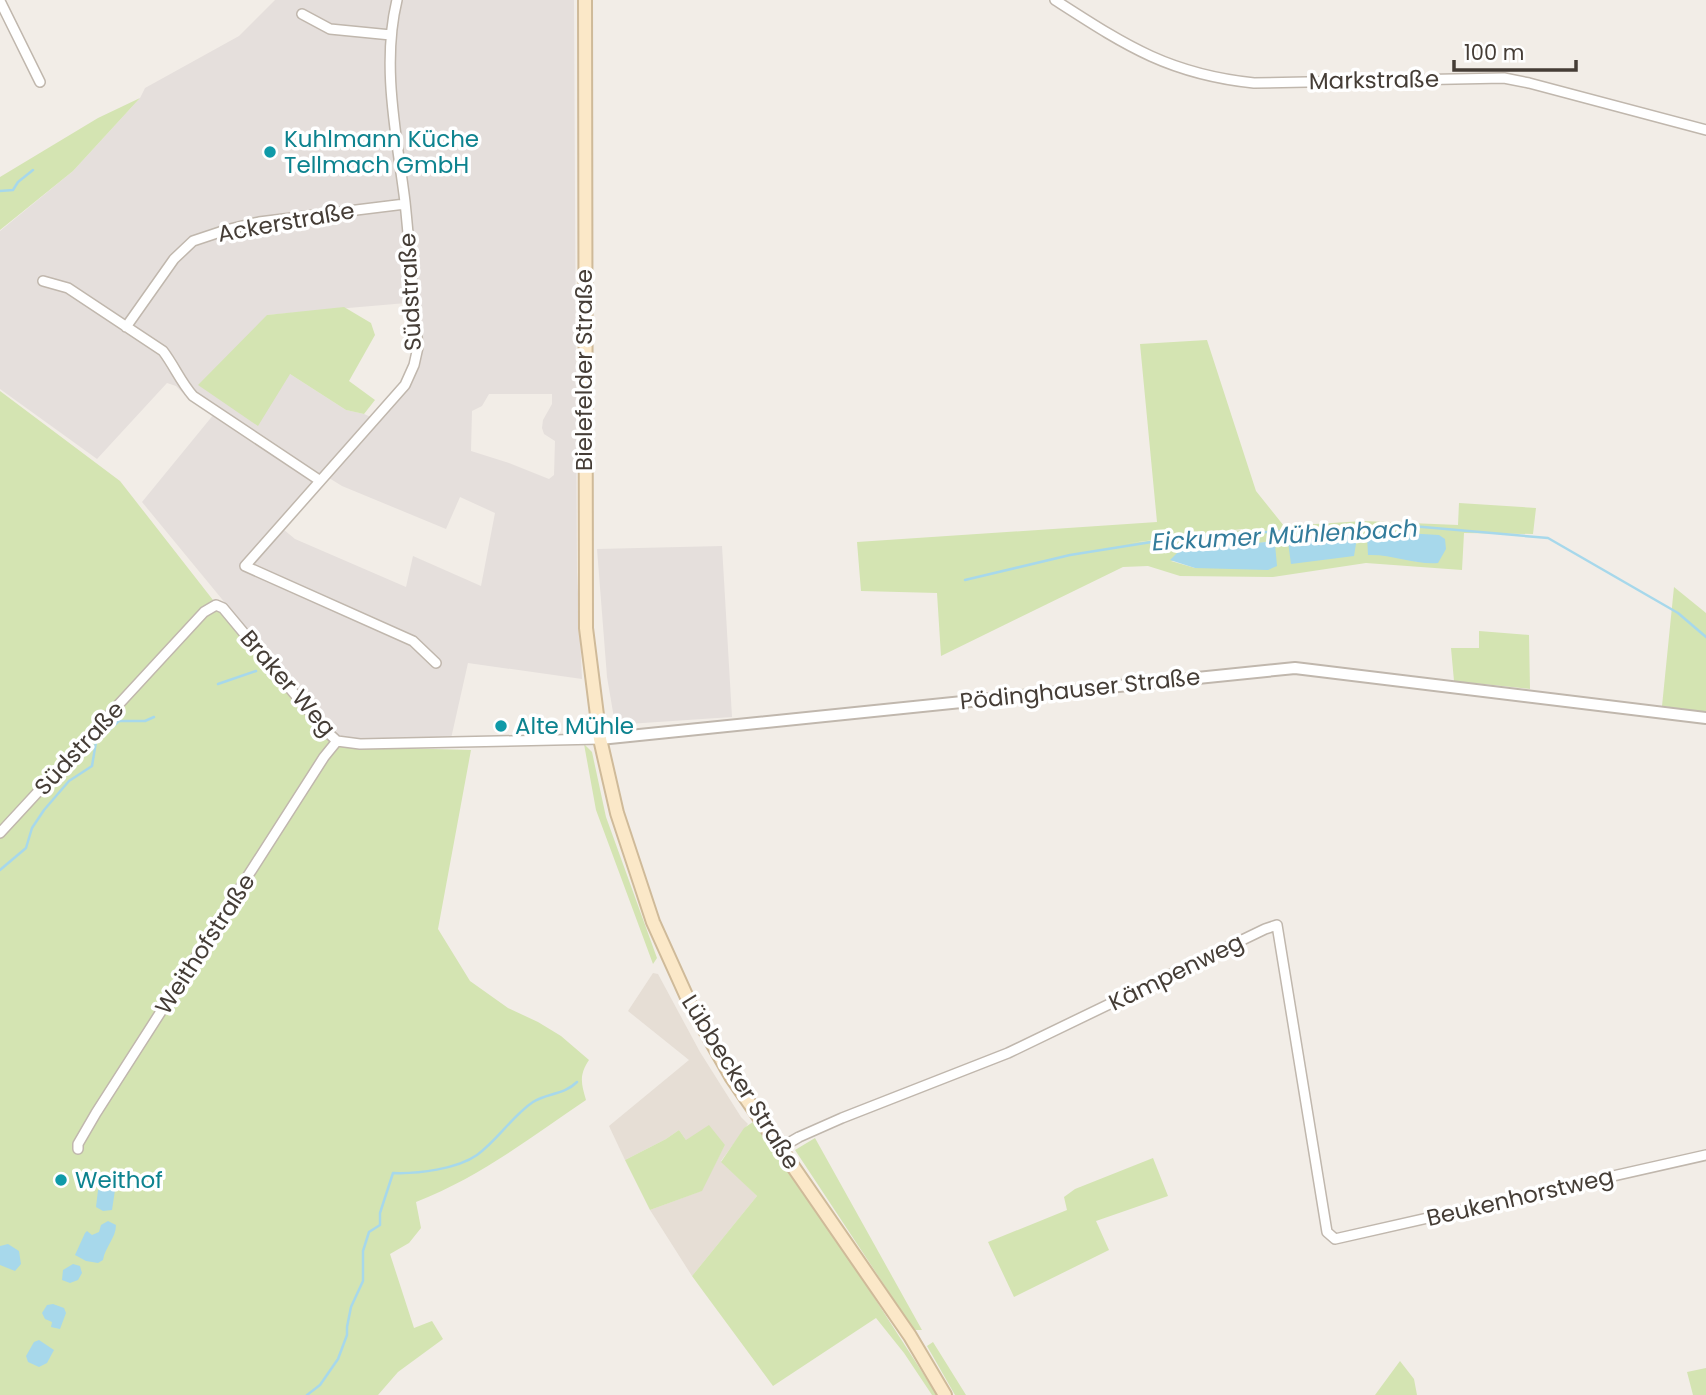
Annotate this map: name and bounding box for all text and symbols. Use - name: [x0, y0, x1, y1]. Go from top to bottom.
- scale bar: [1454, 28, 1576, 72]
- text: 100 m: [1464, 38, 1524, 67]
- street label: Markstraße: [1309, 63, 1439, 97]
- place label: Kuhlmann Küche Tellmach GmbH: [284, 123, 479, 181]
- marker: Kuhlmann Küche Tellmach GmbH: [262, 144, 278, 160]
- street label: Ackerstraße: [215, 194, 357, 250]
- street label: Südstraße: [391, 232, 429, 352]
- street label: Bielefelder Straße: [568, 269, 600, 471]
- water label: Eickumer Mühlenbach: [1151, 512, 1419, 558]
- street label: Braker Weg: [233, 623, 343, 743]
- street label: Pödinghauser Straße: [958, 660, 1202, 718]
- street label: Südstraße: [27, 694, 131, 802]
- place label: Alte Mühle: [515, 710, 634, 742]
- marker: Alte Mühle: [493, 718, 509, 734]
- street label: Weithofstraße: [147, 867, 263, 1021]
- street label: Kämpenweg: [1103, 926, 1249, 1018]
- street label: Lübbecker Straße: [674, 988, 808, 1176]
- street label: Beukenhorstweg: [1423, 1160, 1617, 1234]
- place label: Weithof: [75, 1164, 163, 1196]
- marker: Weithof: [53, 1172, 69, 1188]

